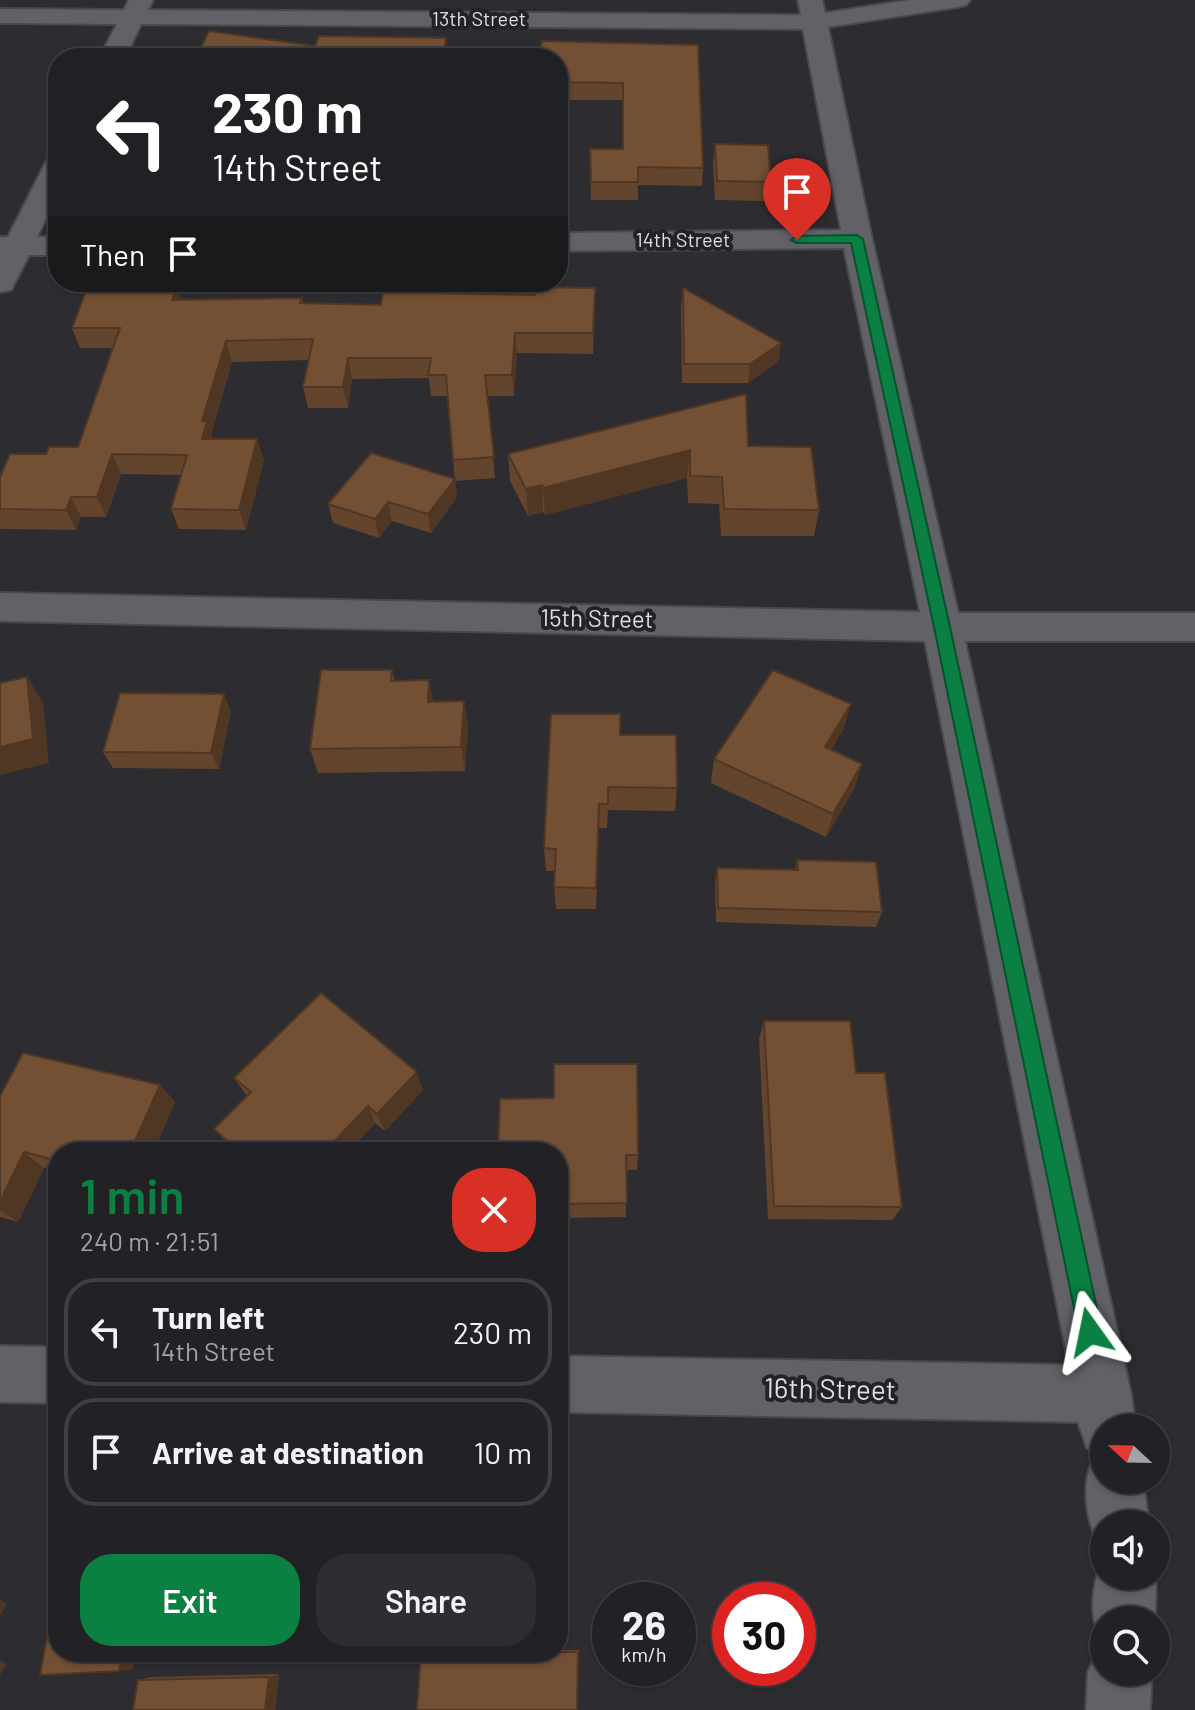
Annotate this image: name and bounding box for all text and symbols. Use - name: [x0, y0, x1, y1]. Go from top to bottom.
- street label: 13th Street: [432, 6, 526, 30]
- text: 230 m: [212, 77, 363, 144]
- icon: left: [80, 80, 184, 184]
- text: 14th Street: [212, 145, 382, 188]
- pin: [763, 158, 831, 240]
- icon: arrive: [775, 170, 819, 214]
- street label: 14th Street: [636, 227, 730, 251]
- icon: arrive: [161, 232, 205, 276]
- text: Then: [80, 236, 145, 272]
- street label: 15th Street: [540, 602, 654, 633]
- text: 1 min: [80, 1166, 185, 1224]
- button: close: [452, 1168, 536, 1252]
- text: 240 m · 21:51: [80, 1225, 219, 1256]
- position arrow: [1048, 1290, 1132, 1374]
- text: Turn left: [152, 1299, 265, 1335]
- icon: left: [84, 1310, 128, 1354]
- text: 230 m: [453, 1314, 532, 1350]
- text: 14th Street: [152, 1335, 275, 1366]
- street label: 16th Street: [764, 1370, 896, 1406]
- north arrow: [1090, 1414, 1170, 1494]
- map controls: [1090, 1414, 1170, 1686]
- icon: arrive: [84, 1430, 128, 1474]
- text: Arrive at destination: [152, 1434, 424, 1470]
- text: 10 m: [474, 1434, 532, 1470]
- button: sound: [1090, 1510, 1170, 1590]
- button: Exit: [80, 1554, 300, 1646]
- button: Share: [316, 1554, 536, 1646]
- speed limit sign: 30: [712, 1582, 816, 1686]
- text: 26: [622, 1600, 666, 1648]
- button: search: [1090, 1606, 1170, 1686]
- text: km/h: [621, 1642, 667, 1666]

